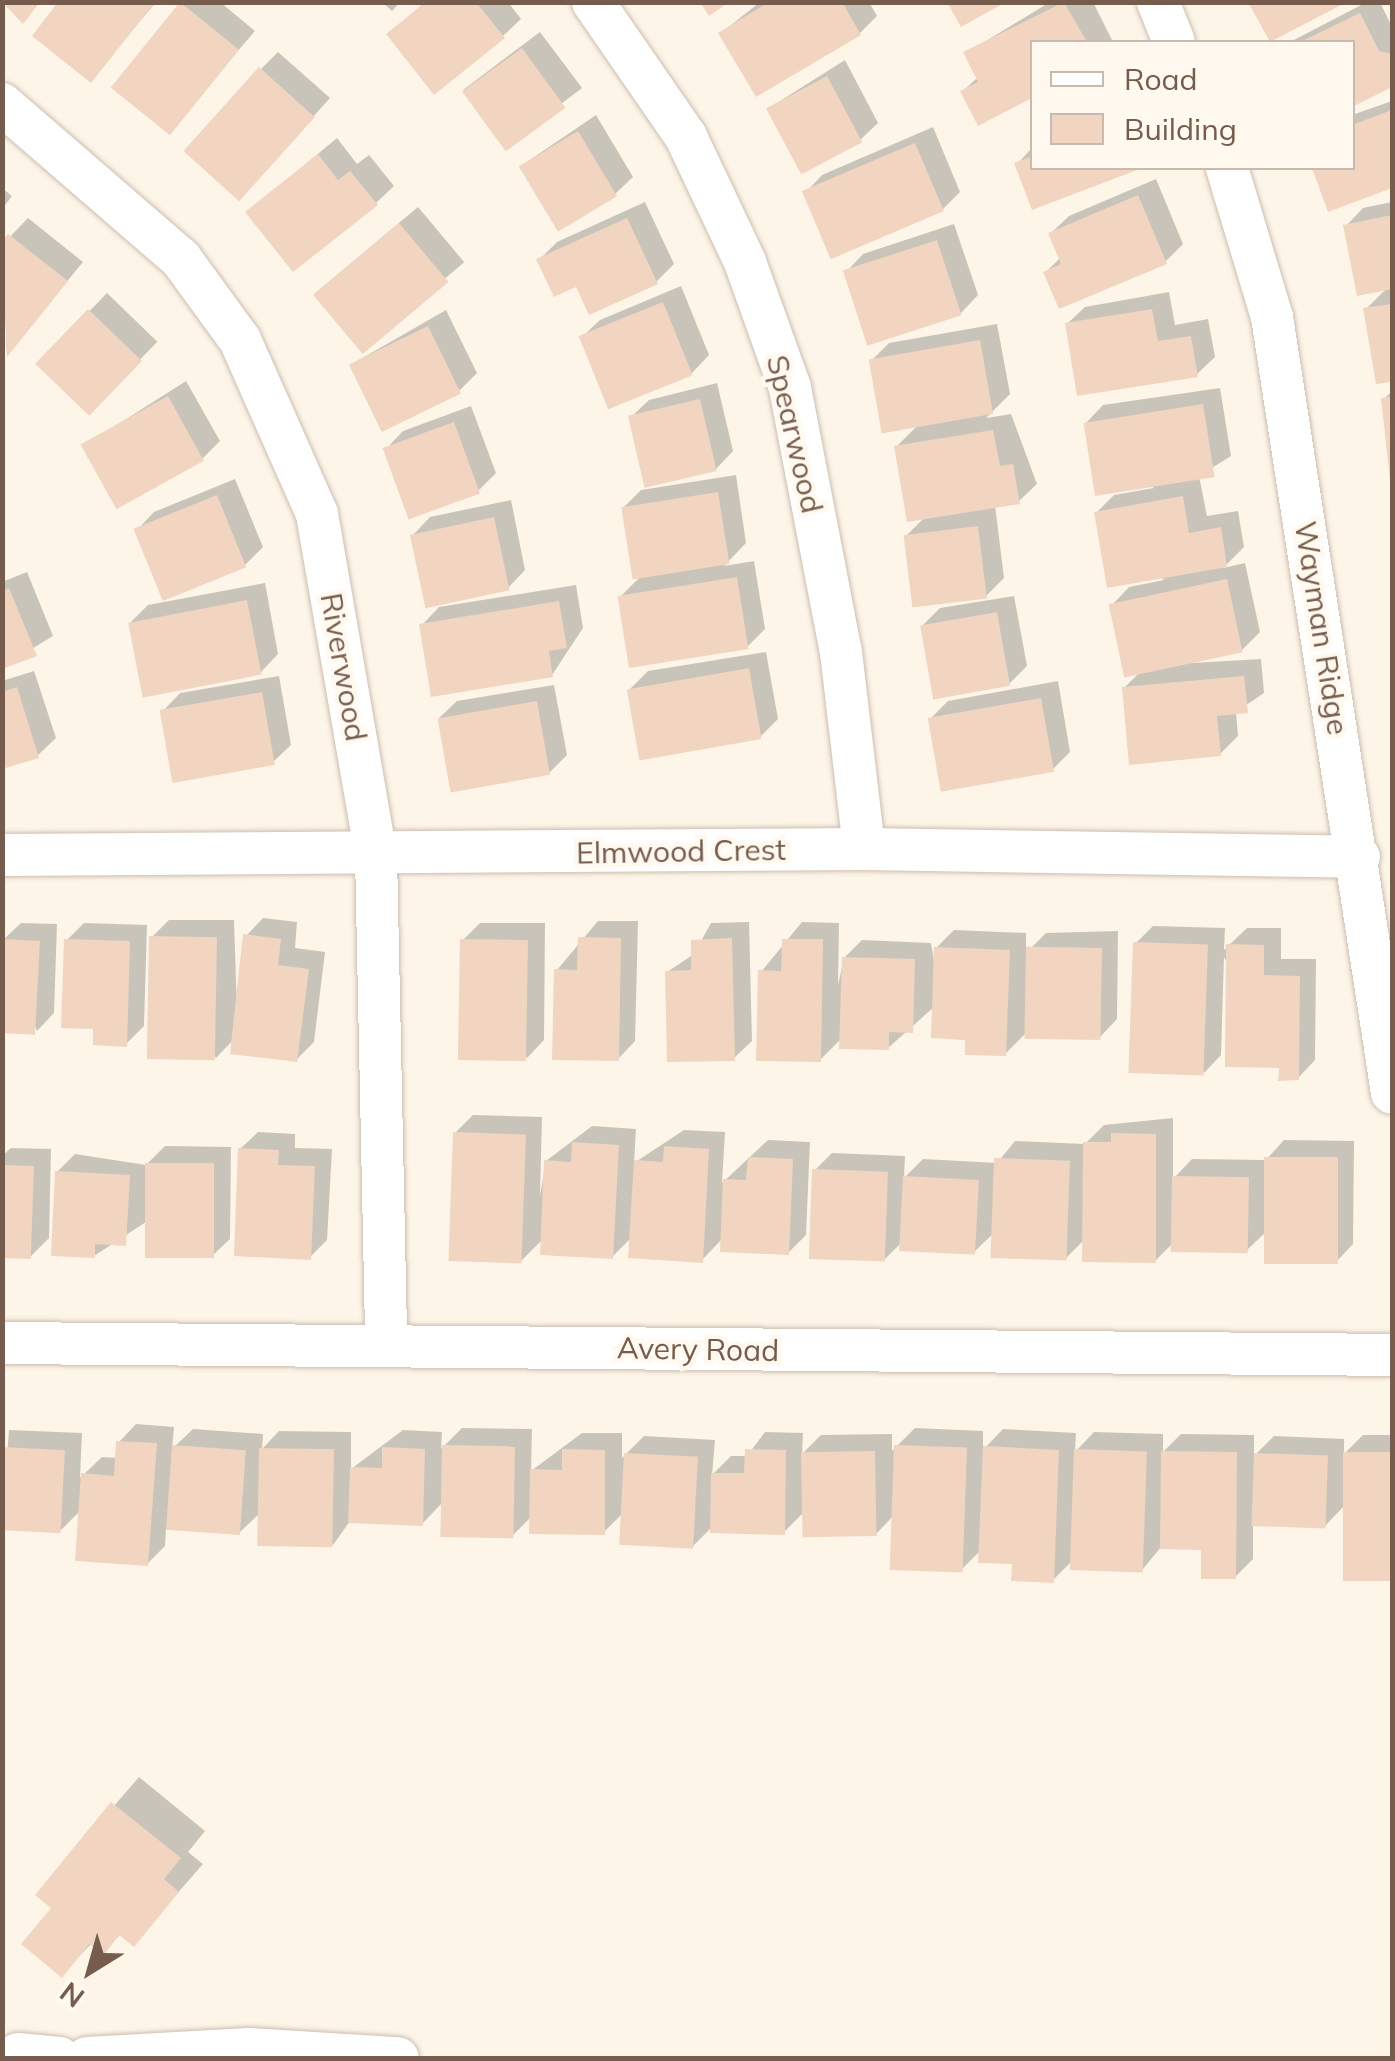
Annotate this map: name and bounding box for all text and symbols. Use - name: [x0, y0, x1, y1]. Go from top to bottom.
- legend: [1030, 40, 1355, 170]
- text: Road: [1124, 60, 1198, 98]
- text: Building: [1124, 110, 1237, 148]
- street label: Spearwood: [759, 352, 831, 516]
- street label: Wayman Ridge: [1287, 519, 1357, 737]
- street label: Riverwood: [313, 590, 375, 744]
- street label: Elmwood Crest: [576, 831, 786, 871]
- street label: Avery Road: [617, 1330, 779, 1368]
- north arrow: [40, 1921, 140, 2021]
- text: N: [53, 1975, 91, 2016]

